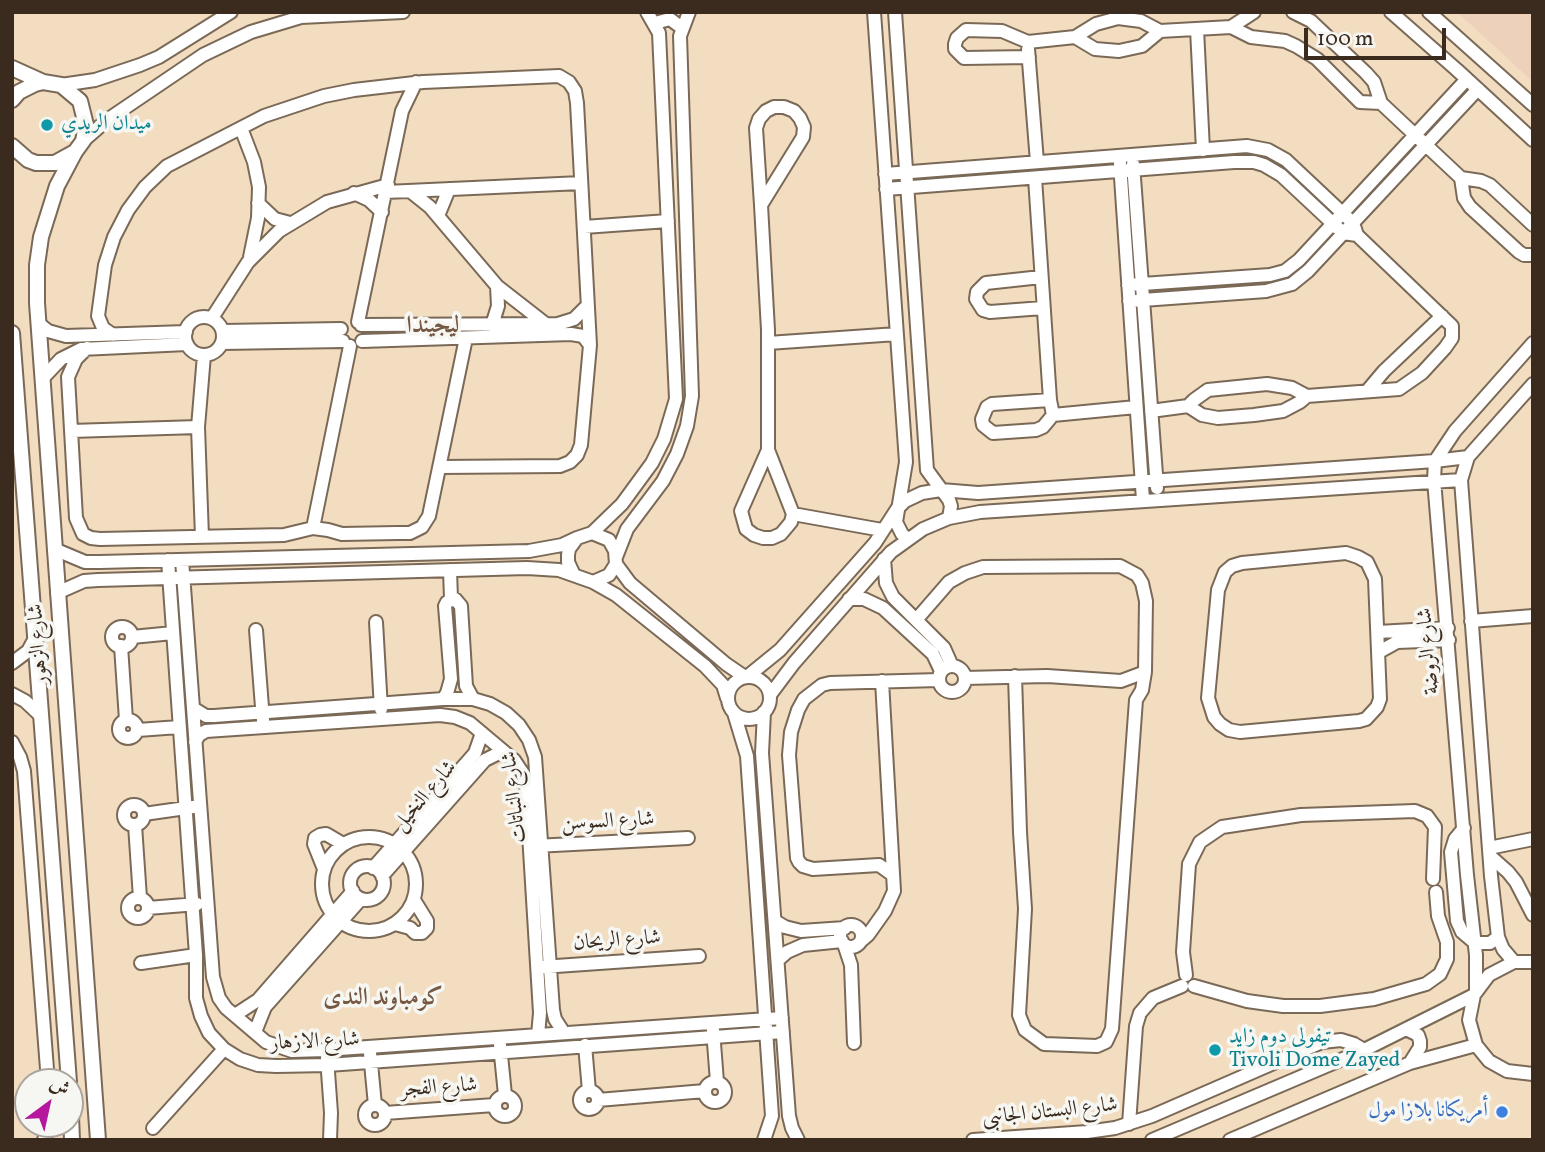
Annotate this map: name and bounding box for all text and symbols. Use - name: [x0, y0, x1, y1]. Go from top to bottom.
- scale bar: [1307, 14, 1449, 58]
- text: 100 m: [1317, 25, 1374, 54]
- place label: ميدان الريدي: [61, 112, 152, 138]
- marker: ميدان الريدي: [39, 117, 55, 133]
- district label: ليجيندا: [407, 314, 459, 342]
- street label: شارع الزهور: [25, 603, 55, 685]
- street label: شارع الروضة: [1414, 607, 1446, 695]
- street label: شارع النباتات: [498, 750, 534, 844]
- street label: شارع النخيل: [388, 756, 464, 838]
- street label: شارع السوسن: [561, 808, 655, 838]
- street label: شارع الريحان: [572, 926, 662, 958]
- district label: كومباوند الندى: [323, 986, 443, 1014]
- place label: تيفولى دوم زايد Tivoli Dome Zayed: [1229, 1025, 1400, 1075]
- street label: شارع الازهار: [270, 1028, 360, 1058]
- marker: تيفولى دوم زايد Tivoli Dome Zayed: [1207, 1042, 1223, 1058]
- north arrow: [14, 1068, 84, 1138]
- text: ش: [44, 1071, 74, 1103]
- street label: شارع الفجر: [400, 1074, 478, 1104]
- street label: شارع البستان الجانبى: [981, 1093, 1119, 1133]
- place label: أمريكانا بلازا مول: [1368, 1099, 1488, 1125]
- marker: أمريكانا بلازا مول: [1494, 1104, 1510, 1120]

